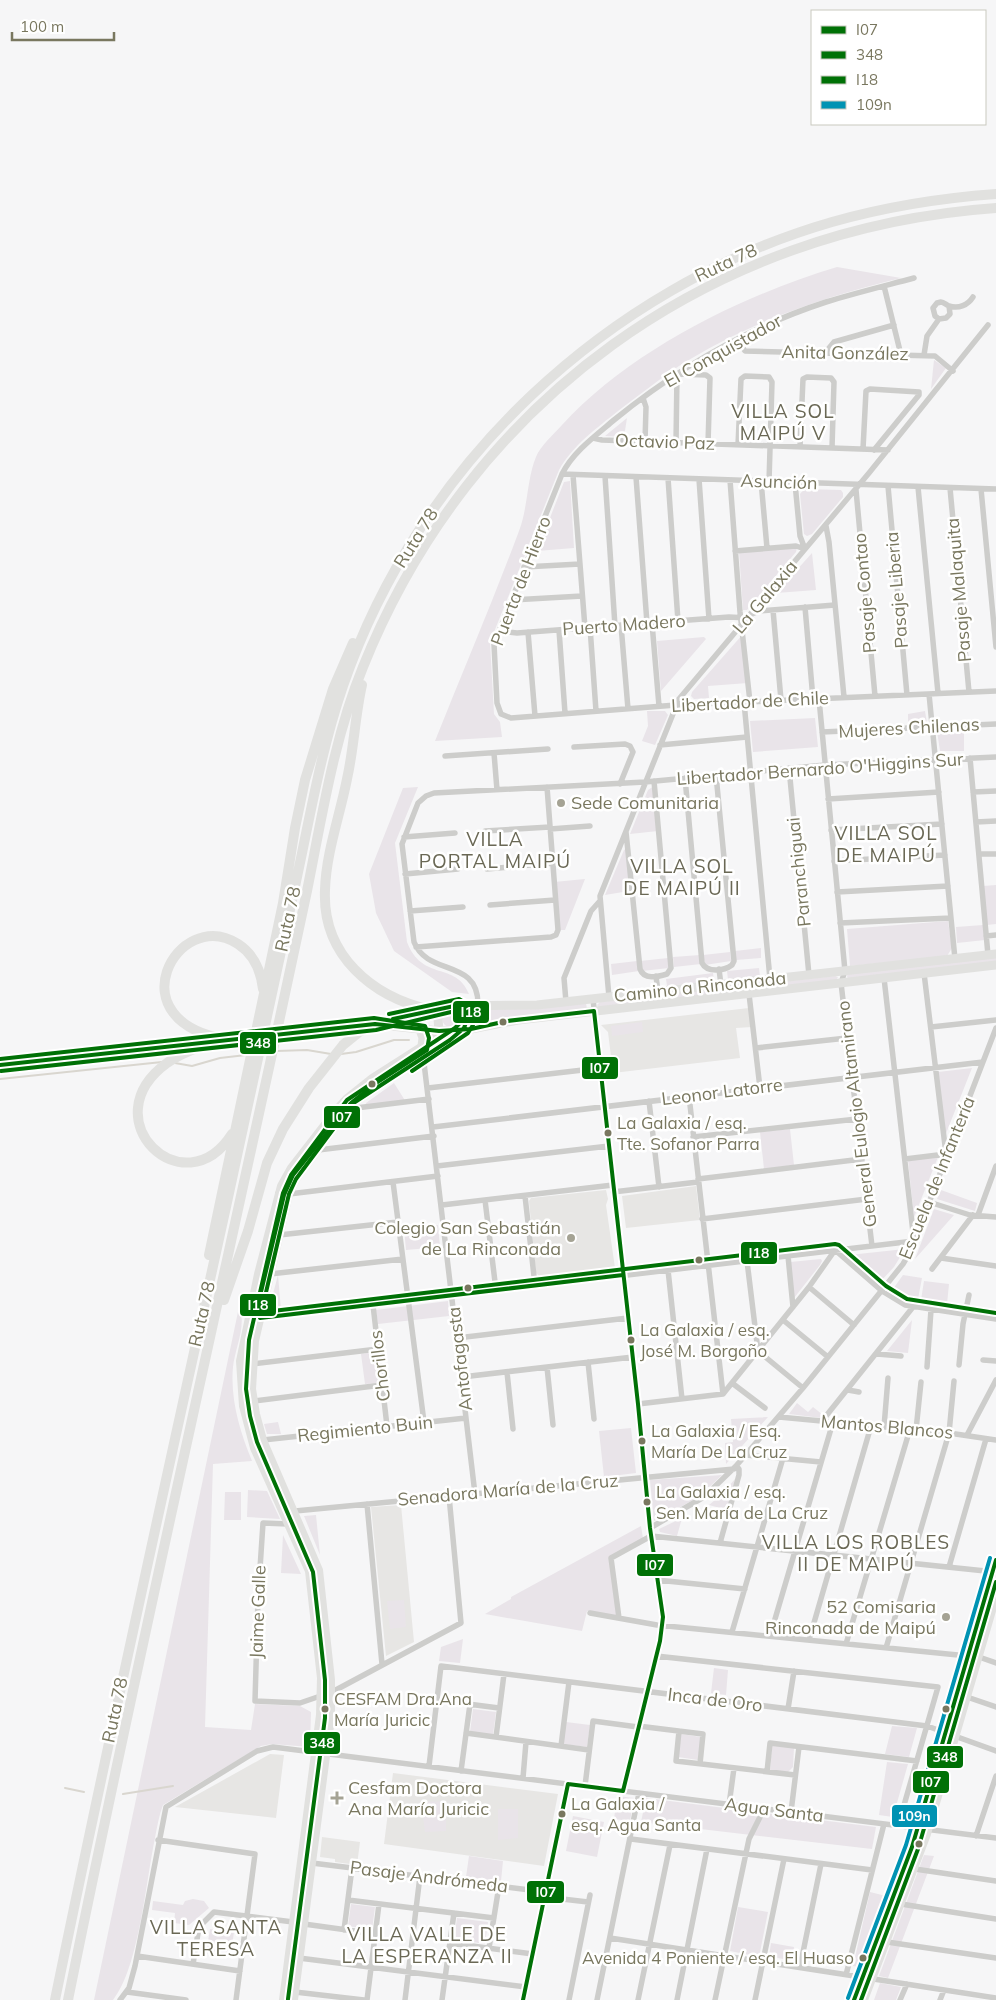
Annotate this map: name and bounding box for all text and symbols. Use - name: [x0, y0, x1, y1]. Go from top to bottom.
- scale bar: [12, 10, 115, 42]
- legend: [811, 10, 986, 125]
- text: 100 m: [20, 17, 64, 36]
- text: I07: [856, 20, 878, 39]
- text: 348: [856, 45, 883, 64]
- text: I18: [856, 70, 878, 89]
- text: 109n: [856, 95, 892, 114]
- street label: Ruta 78: [691, 238, 761, 287]
- street label: El Conquistador: [660, 309, 786, 392]
- street label: Anita González: [781, 340, 909, 365]
- district label: VILLA SOL MAIPÚ V: [731, 399, 835, 445]
- street label: Octavio Paz: [615, 428, 715, 455]
- street label: Asunción: [740, 469, 818, 494]
- street label: Ruta 78: [388, 504, 443, 572]
- street label: Puerta de Hierro: [485, 513, 556, 649]
- street label: Pasaje Malaquita: [941, 517, 976, 663]
- street label: Pasaje Liberia: [880, 531, 913, 649]
- street label: Pasaje Contao: [848, 532, 881, 654]
- street label: La Galaxia: [727, 555, 802, 638]
- street label: Puerto Madero: [562, 609, 686, 640]
- street label: Libertador de Chile: [671, 686, 829, 717]
- street label: Mujeres Chilenas: [838, 712, 980, 743]
- street label: Libertador Bernardo O'Higgins Sur: [676, 747, 965, 790]
- place label: Sede Comunitaria: [571, 791, 719, 814]
- marker: Sede Comunitaria: [555, 797, 567, 809]
- street label: Paranchiguai: [781, 816, 816, 928]
- district label: VILLA SOL DE MAIPÚ: [834, 821, 938, 867]
- district label: VILLA PORTAL MAIPÚ: [419, 827, 571, 873]
- district label: VILLA SOL DE MAIPÚ II: [623, 854, 741, 900]
- street label: Ruta 78: [269, 884, 306, 954]
- street label: Camino a Rinconada: [613, 966, 787, 1007]
- line badge: I18: [452, 1000, 490, 1024]
- street label: General Eulogio Altamirano: [831, 1000, 882, 1229]
- text: I18: [461, 1003, 481, 1021]
- unlabelled marker: [498, 1017, 508, 1027]
- line badge: 348: [239, 1031, 277, 1055]
- text: 348: [245, 1034, 271, 1052]
- line badge: I07: [581, 1056, 619, 1080]
- text: I07: [590, 1059, 610, 1077]
- street label: Leonor Latorre: [660, 1073, 784, 1110]
- unlabelled marker: [367, 1079, 377, 1089]
- street label: Escuela de Infantería: [893, 1093, 980, 1263]
- line badge: I07: [323, 1105, 361, 1129]
- text: I07: [332, 1108, 352, 1126]
- place label: La Galaxia / esq. Tte. Sofanor Parra: [617, 1112, 760, 1154]
- marker: La Galaxia / esq. Tte. Sofanor Parra: [603, 1128, 613, 1138]
- place label: Colegio San Sebastián de La Rinconada: [374, 1216, 561, 1260]
- marker: Colegio San Sebastián de La Rinconada: [565, 1232, 577, 1244]
- line badge: I18: [740, 1241, 778, 1265]
- text: I18: [749, 1244, 769, 1262]
- unlabelled marker: [694, 1255, 704, 1265]
- street label: Ruta 78: [183, 1279, 220, 1349]
- unlabelled marker: [463, 1283, 473, 1293]
- line badge: I18: [239, 1293, 277, 1317]
- text: I18: [248, 1296, 268, 1314]
- street label: Antofagasta: [442, 1306, 477, 1412]
- place label: La Galaxia / esq. José M. Borgoño: [640, 1319, 770, 1362]
- street label: Chorillos: [364, 1329, 395, 1403]
- marker: La Galaxia / esq. José M. Borgoño: [626, 1335, 636, 1345]
- street label: Mantos Blancos: [820, 1409, 954, 1444]
- street label: Regimiento Buin: [296, 1410, 434, 1447]
- place label: La Galaxia / Esq. María De La Cruz: [651, 1420, 788, 1462]
- marker: La Galaxia / Esq. María De La Cruz: [637, 1436, 647, 1446]
- street label: Senadora María de la Cruz: [397, 1468, 619, 1511]
- place label: La Galaxia / esq. Sen. María de La Cruz: [656, 1481, 828, 1523]
- marker: La Galaxia / esq. Sen. María de La Cruz: [642, 1497, 652, 1507]
- district label: VILLA LOS ROBLES II DE MAIPÚ: [762, 1530, 950, 1576]
- line badge: I07: [636, 1553, 674, 1577]
- text: I07: [645, 1556, 665, 1574]
- street label: Jaime Galle: [244, 1565, 271, 1659]
- place label: 52 Comisaria Rinconada de Maipú: [765, 1595, 936, 1639]
- marker: 52 Comisaria Rinconada de Maipú: [940, 1611, 952, 1623]
- street label: Ruta 78: [96, 1675, 133, 1745]
- street label: Inca de Oro: [666, 1682, 764, 1717]
- place label: CESFAM Dra.Ana María Juricic: [334, 1688, 472, 1731]
- marker: CESFAM Dra.Ana María Juricic: [320, 1704, 330, 1714]
- unlabelled marker: [941, 1704, 951, 1714]
- line badge: 348: [303, 1731, 341, 1755]
- text: 348: [309, 1734, 335, 1752]
- line badge: 348: [926, 1745, 964, 1769]
- text: 348: [932, 1748, 958, 1766]
- line badge: I07: [912, 1770, 950, 1794]
- text: I07: [921, 1773, 941, 1791]
- place label: Cesfam Doctora Ana María Juricic: [348, 1776, 489, 1820]
- marker: Cesfam Doctora Ana María Juricic: [330, 1791, 344, 1805]
- street label: Agua Santa: [723, 1792, 825, 1827]
- place label: La Galaxia / esq. Agua Santa: [571, 1793, 701, 1835]
- line badge: 109n: [891, 1804, 938, 1828]
- text: 109n: [897, 1807, 931, 1825]
- marker: La Galaxia / esq. Agua Santa: [557, 1809, 567, 1819]
- unlabelled marker: [914, 1839, 924, 1849]
- street label: Pasaje Andrómeda: [349, 1855, 509, 1898]
- line badge: I07: [526, 1880, 565, 1904]
- text: I07: [536, 1883, 556, 1901]
- district label: VILLA SANTA TERESA: [150, 1915, 282, 1961]
- district label: VILLA VALLE DE LA ESPERANZA II: [341, 1922, 513, 1968]
- place label: Avenida 4 Poniente / esq. El Huaso: [582, 1947, 854, 1968]
- marker: Avenida 4 Poniente / esq. El Huaso: [858, 1953, 868, 1963]

